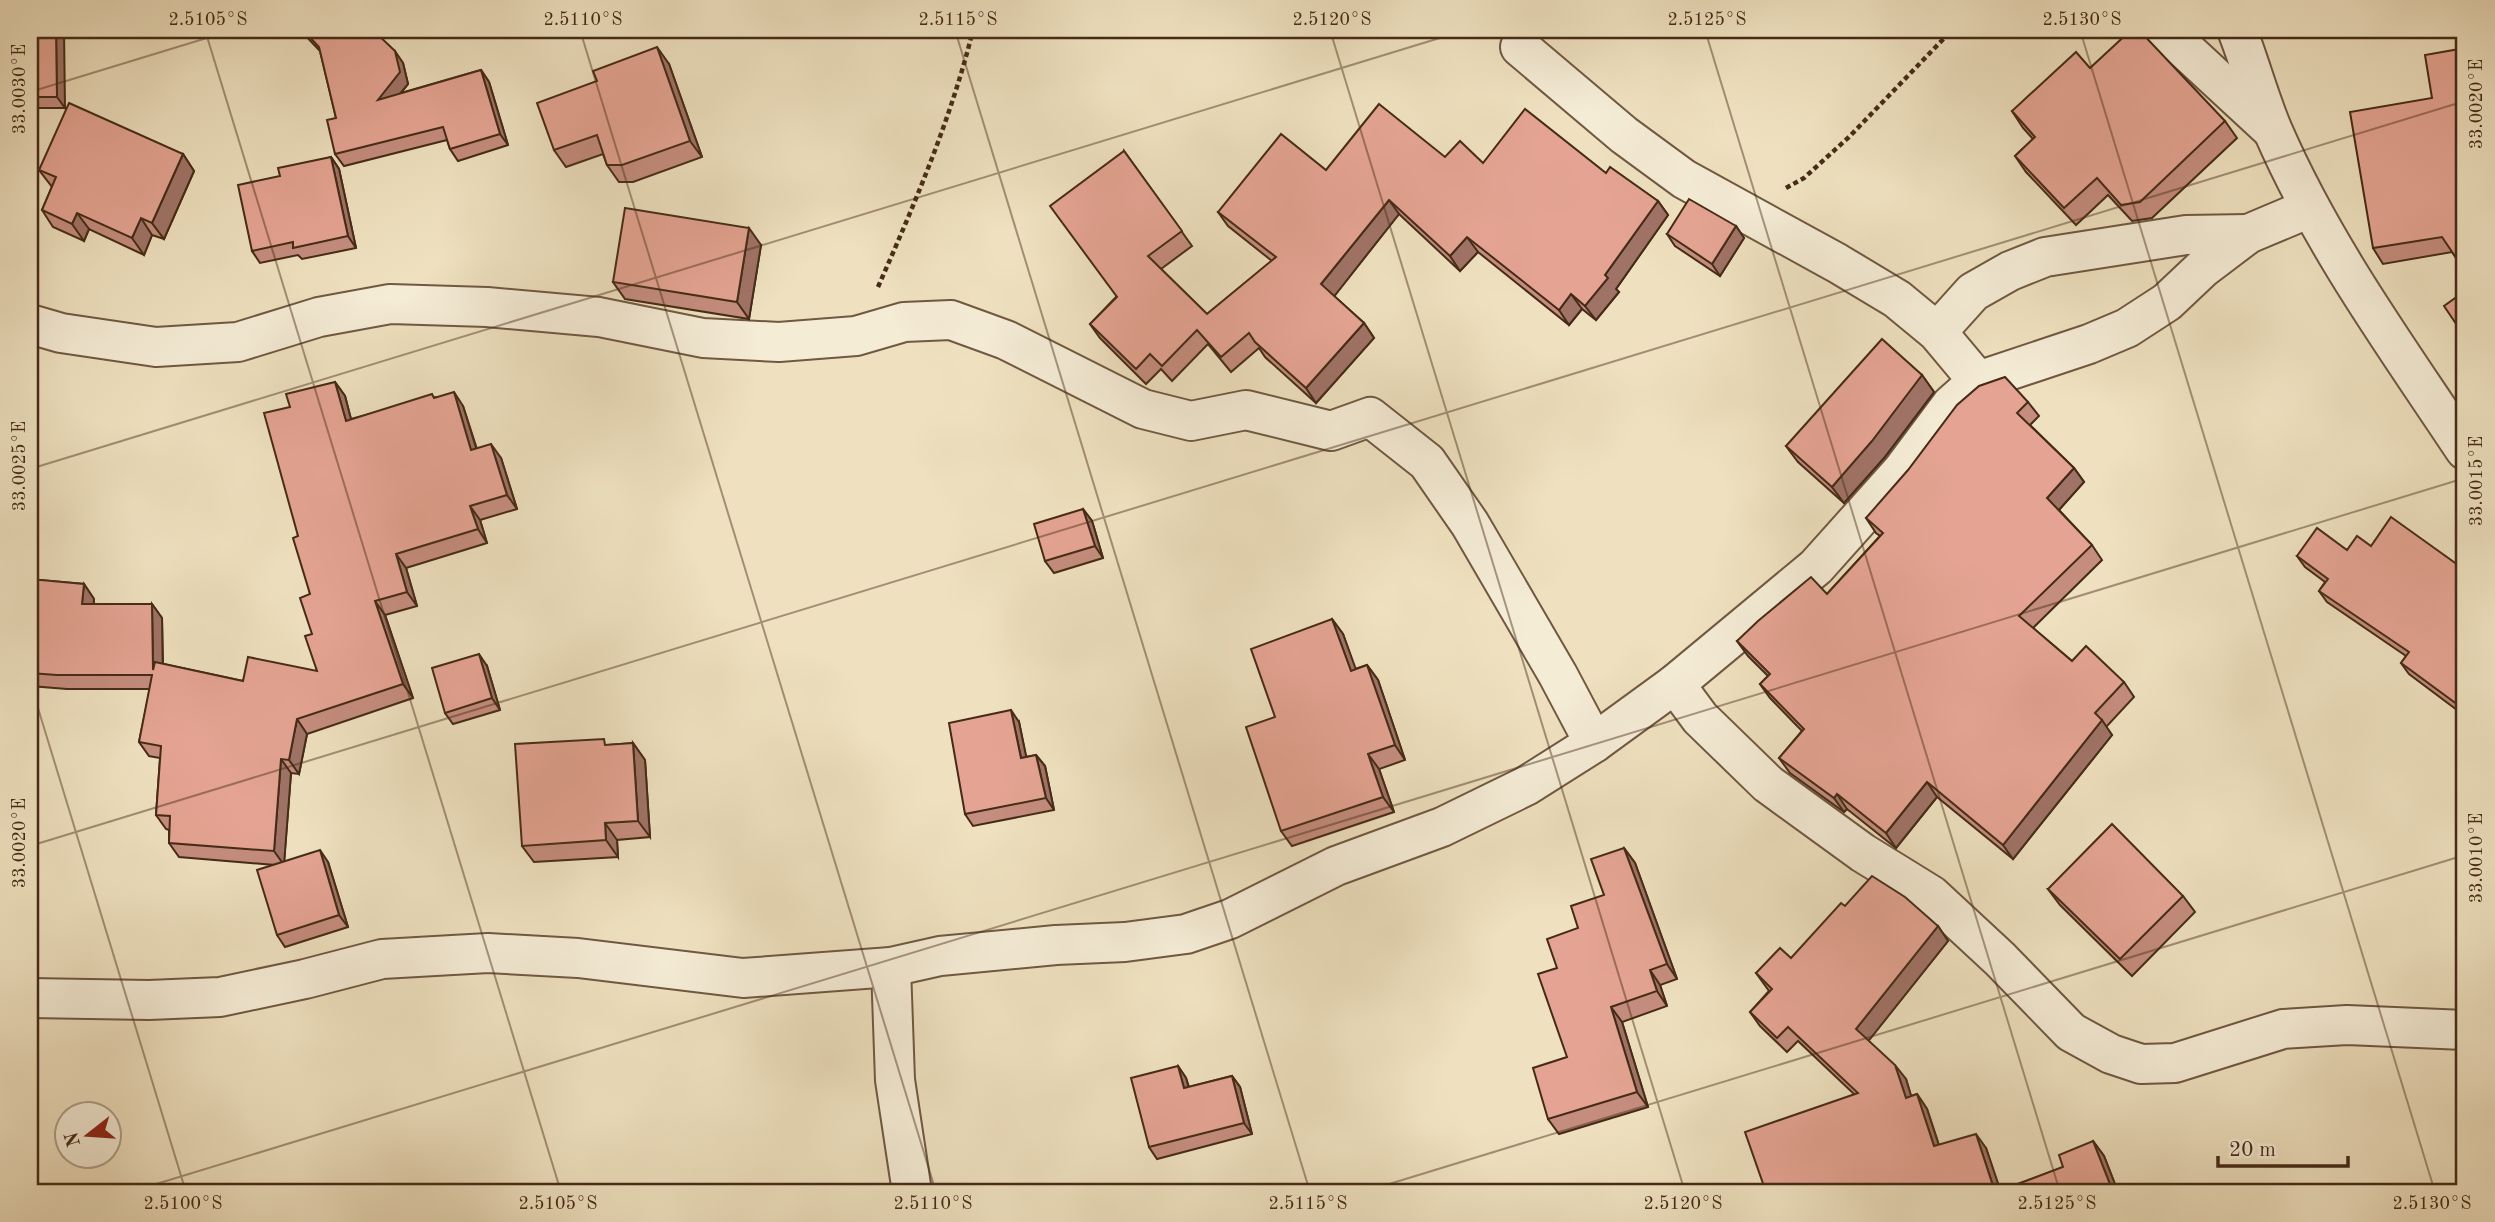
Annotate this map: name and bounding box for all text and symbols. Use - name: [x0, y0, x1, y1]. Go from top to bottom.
- text: 2.5105°S: [169, 11, 247, 29]
- text: 2.5110°S: [544, 11, 622, 29]
- text: 2.5115°S: [919, 11, 997, 29]
- text: 2.5120°S: [1293, 11, 1371, 29]
- text: 2.5125°S: [1668, 11, 1746, 29]
- text: 2.5130°S: [2043, 11, 2121, 29]
- text: 33.0030°E: [11, 44, 29, 134]
- text: 33.0020°E: [2468, 59, 2486, 149]
- text: 33.0025°E: [11, 421, 29, 511]
- text: 33.0015°E: [2468, 436, 2486, 526]
- text: 33.0020°E: [11, 798, 29, 888]
- text: 33.0010°E: [2468, 813, 2486, 903]
- north arrow: [52, 1100, 122, 1170]
- scale bar: [2218, 1124, 2348, 1168]
- text: N: [63, 1129, 85, 1149]
- text: 20 m: [2229, 1140, 2276, 1161]
- text: 2.5100°S: [144, 1195, 222, 1213]
- text: 2.5105°S: [519, 1195, 597, 1213]
- text: 2.5110°S: [894, 1195, 972, 1213]
- text: 2.5115°S: [1269, 1195, 1347, 1213]
- text: 2.5120°S: [1644, 1195, 1722, 1213]
- text: 2.5125°S: [2018, 1195, 2096, 1213]
- text: 2.5130°S: [2393, 1195, 2471, 1213]

